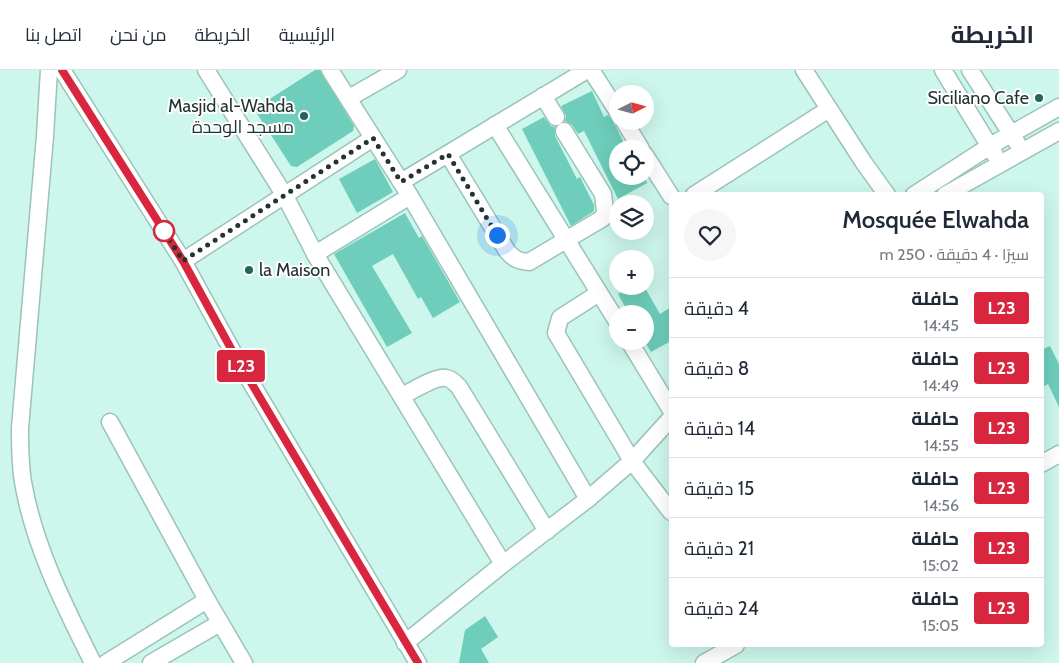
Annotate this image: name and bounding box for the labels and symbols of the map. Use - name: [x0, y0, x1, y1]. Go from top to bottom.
- north arrow: [609, 85, 654, 130]
- place label: Siciliano Cafe: [927, 87, 1029, 109]
- marker: Siciliano Cafe: [1033, 92, 1045, 104]
- place label: Masjid al-Wahda مسجد الوحدة: [168, 95, 294, 138]
- marker: Masjid al-Wahda مسجد الوحدة: [298, 110, 310, 122]
- unlabelled marker: [153, 220, 175, 242]
- your location: [485, 223, 510, 248]
- place label: la Maison: [259, 259, 330, 281]
- marker: la Maison: [243, 264, 255, 276]
- line badge: L23: [212, 350, 270, 382]

